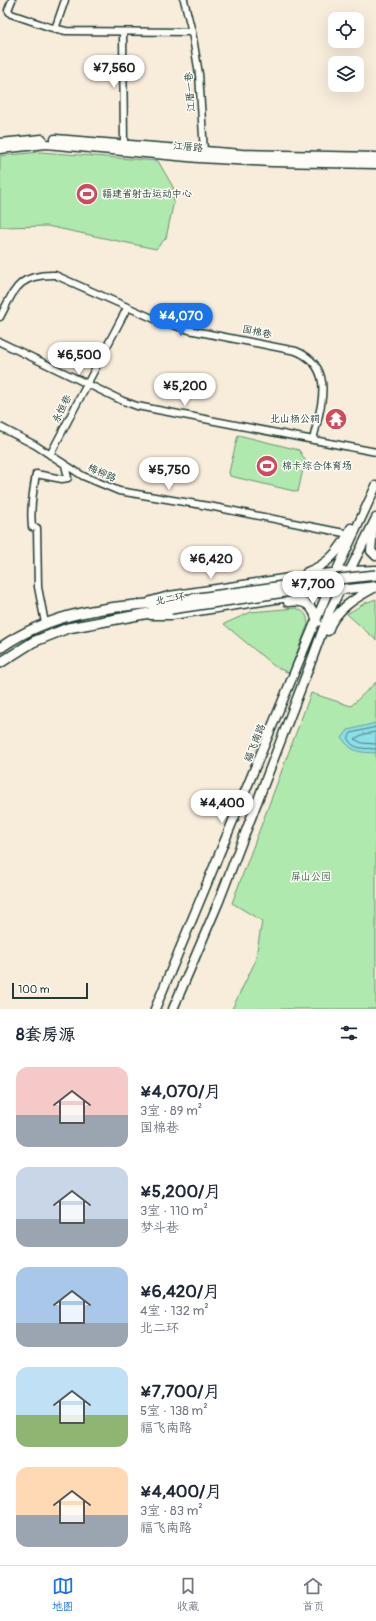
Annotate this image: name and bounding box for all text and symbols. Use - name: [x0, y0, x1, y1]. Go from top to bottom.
- map controls: [328, 12, 364, 92]
- button: locate: [328, 12, 364, 48]
- pin: ¥7,560: [81, 55, 147, 89]
- button: layers: [328, 56, 364, 92]
- text: ¥7,560: [93, 60, 135, 76]
- street label: 江厝一巷: [183, 71, 197, 112]
- street label: 江厝路: [173, 140, 203, 154]
- sports icon: 福建省射击运动中心: [74, 181, 100, 207]
- place label: 福建省射击运动中心: [102, 188, 192, 200]
- pin: ¥4,070: [148, 303, 214, 337]
- text: ¥4,070: [159, 308, 203, 324]
- street label: 国棉巷: [241, 323, 274, 341]
- pin: ¥6,500: [46, 342, 112, 376]
- text: ¥6,500: [57, 347, 101, 363]
- pin: ¥5,200: [152, 373, 218, 407]
- text: ¥5,200: [163, 378, 207, 394]
- street label: 永恒巷: [50, 392, 74, 425]
- temple icon: 北山杨公祠: [323, 406, 349, 432]
- place label: 北山杨公祠: [270, 413, 320, 425]
- sports icon: 棉卡综合体育场: [254, 453, 280, 479]
- pin: ¥5,750: [136, 457, 202, 491]
- place label: 棉卡综合体育场: [282, 460, 352, 472]
- street label: 梅柳路: [86, 461, 118, 485]
- text: ¥5,750: [148, 462, 190, 478]
- pin: ¥6,420: [178, 546, 244, 580]
- text: ¥6,420: [189, 551, 233, 567]
- pin: ¥7,700: [280, 571, 346, 605]
- text: ¥7,700: [291, 576, 335, 592]
- street label: 北二环: [154, 590, 186, 608]
- street label: 福飞南路: [242, 722, 268, 764]
- pin: ¥4,400: [189, 790, 255, 824]
- text: ¥4,400: [199, 795, 245, 811]
- park label: 屏山公园: [291, 871, 331, 883]
- scale bar: [12, 981, 88, 1000]
- text: 100 m: [18, 983, 49, 996]
- icon: filters: [338, 1022, 360, 1044]
- text: 8套房源: [16, 1024, 76, 1045]
- text: ¥4,070/月: [140, 1081, 221, 1102]
- icon: home: [48, 1083, 96, 1131]
- text: 3室 · 89 m²: [140, 1103, 202, 1119]
- text: 国棉巷: [140, 1120, 179, 1136]
- text: ¥5,200/月: [140, 1181, 221, 1202]
- icon: home: [48, 1183, 96, 1231]
- text: 3室 · 110 m²: [140, 1203, 208, 1219]
- text: 梦斗巷: [140, 1220, 179, 1236]
- text: ¥6,420/月: [140, 1281, 220, 1302]
- icon: home: [48, 1283, 96, 1331]
- text: 4室 · 132 m²: [140, 1303, 209, 1319]
- text: 北二环: [140, 1320, 179, 1336]
- text: ¥7,700/月: [140, 1381, 220, 1402]
- icon: home: [48, 1383, 96, 1431]
- text: 5室 · 138 m²: [140, 1403, 208, 1419]
- text: 福飞南路: [140, 1420, 192, 1436]
- text: ¥4,400/月: [140, 1481, 222, 1502]
- icon: home: [48, 1483, 96, 1531]
- text: 3室 · 83 m²: [140, 1503, 203, 1519]
- text: 福飞南路: [140, 1520, 192, 1536]
- tab: 地图: [52, 1575, 74, 1613]
- tab: 收藏: [177, 1575, 199, 1613]
- tab: 首页: [302, 1575, 324, 1613]

